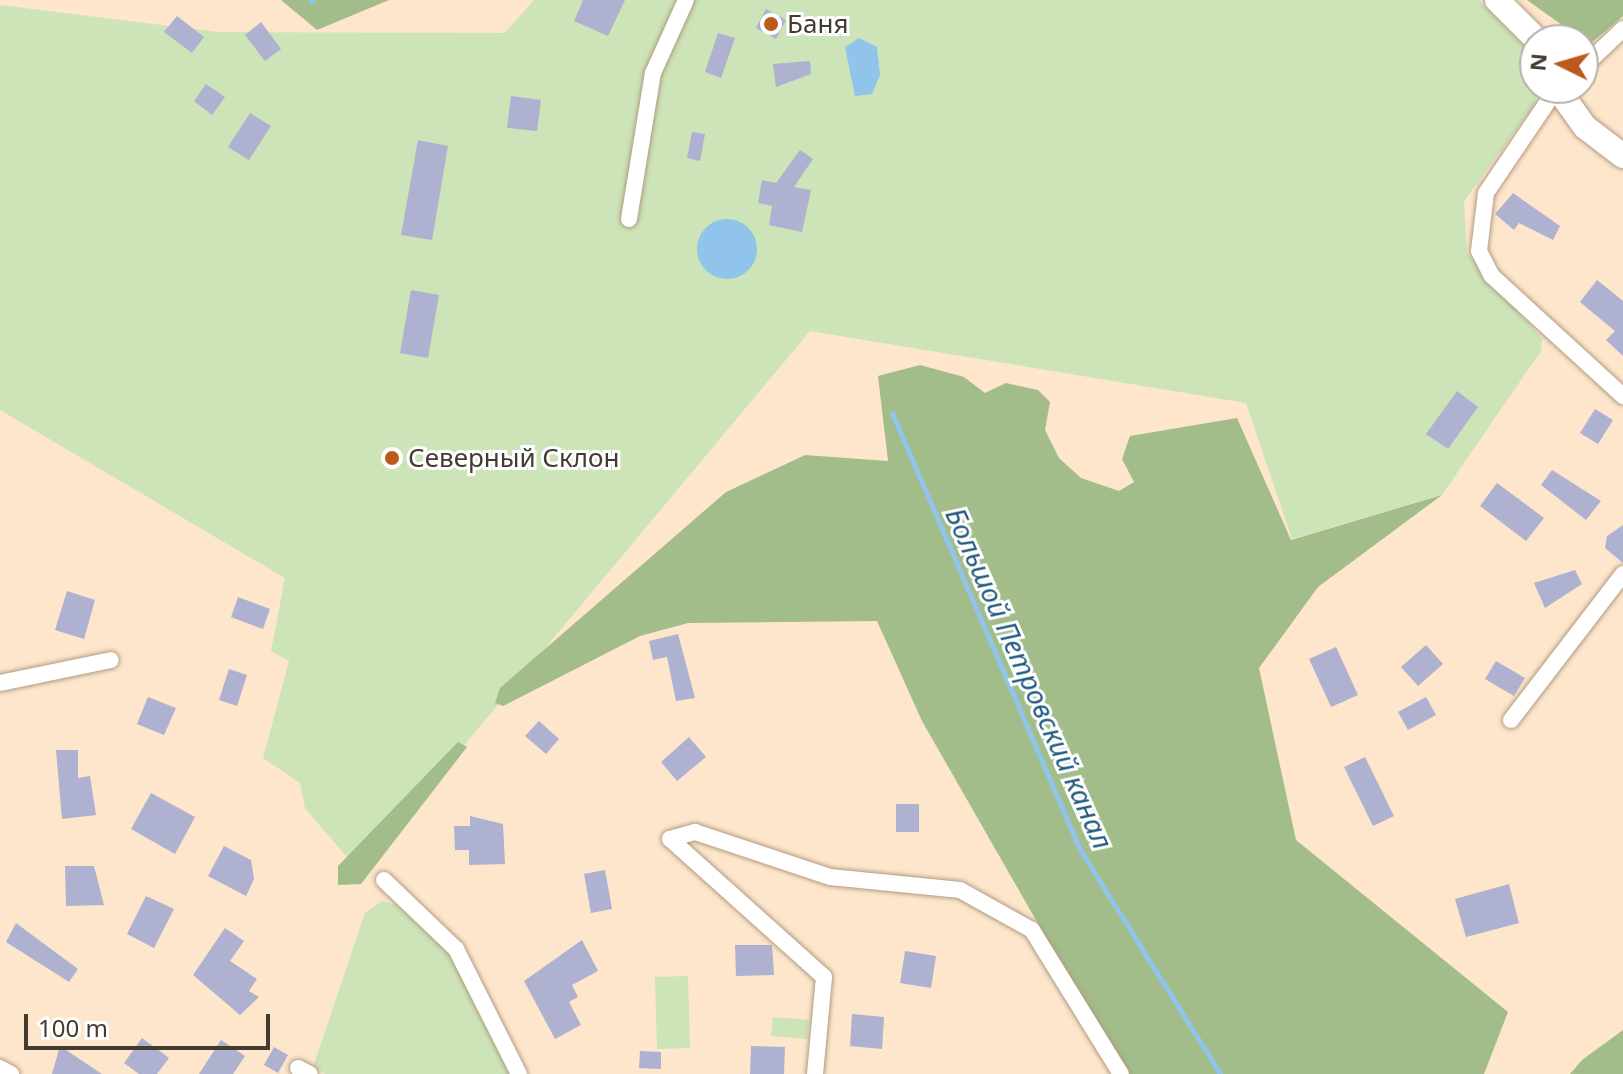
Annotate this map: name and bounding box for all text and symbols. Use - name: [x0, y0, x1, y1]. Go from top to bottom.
- place label: Баня: [787, 8, 848, 40]
- marker: Баня: [762, 15, 780, 33]
- north arrow: [1519, 24, 1599, 104]
- text: N: [1521, 52, 1553, 72]
- place label: Северный Склон: [408, 442, 619, 474]
- marker: Северный Склон: [383, 449, 401, 467]
- water label: Большой Петровский канал: [939, 502, 1121, 854]
- scale bar: [28, 998, 274, 1048]
- text: 100 m: [38, 1011, 108, 1044]

